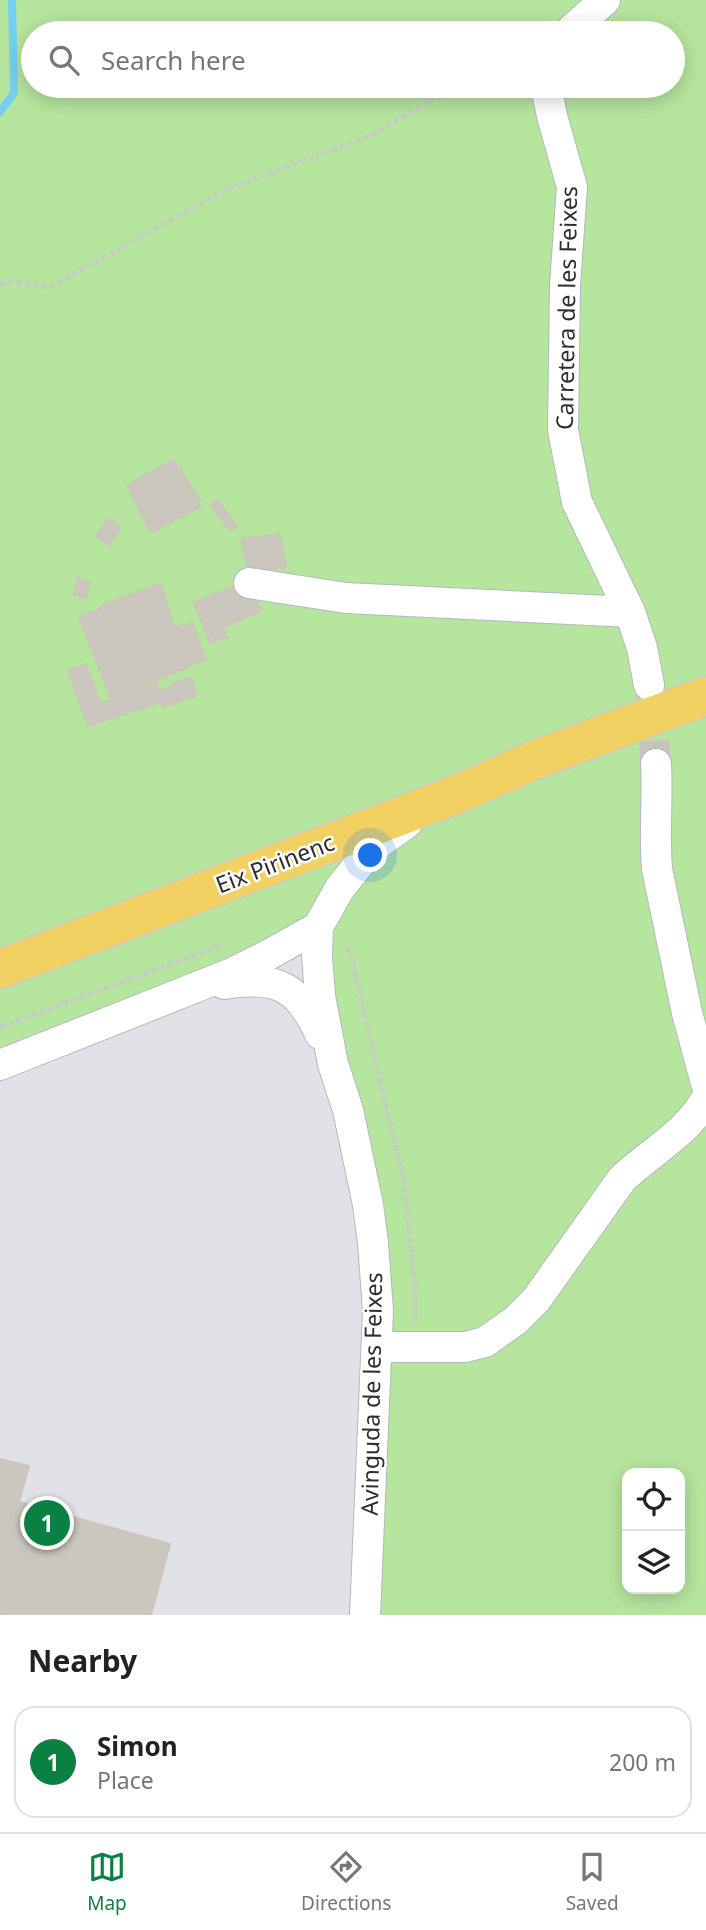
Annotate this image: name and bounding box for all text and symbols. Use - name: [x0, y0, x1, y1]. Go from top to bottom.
- search box: [21, 21, 685, 98]
- icon: search: [45, 41, 83, 79]
- text: Search here: [101, 42, 246, 78]
- street label: Carretera de les Feixes: [548, 186, 584, 430]
- street label: Eix Pirinenc: [211, 826, 339, 900]
- your location: [353, 838, 387, 872]
- street label: Avinguda de les Feixes: [353, 1272, 389, 1516]
- map controls: [622, 1468, 685, 1594]
- button: locate: [622, 1468, 685, 1531]
- pin: 1: [24, 1497, 70, 1549]
- button: layers: [622, 1531, 685, 1594]
- text: Nearby: [28, 1640, 137, 1681]
- text: Simon: [97, 1728, 178, 1764]
- text: 1: [46, 1746, 60, 1778]
- text: 200 m: [609, 1746, 676, 1778]
- text: Place: [97, 1764, 154, 1796]
- tab: Map: [87, 1848, 127, 1916]
- tab: Directions: [301, 1848, 391, 1916]
- tab: Saved: [566, 1848, 619, 1916]

